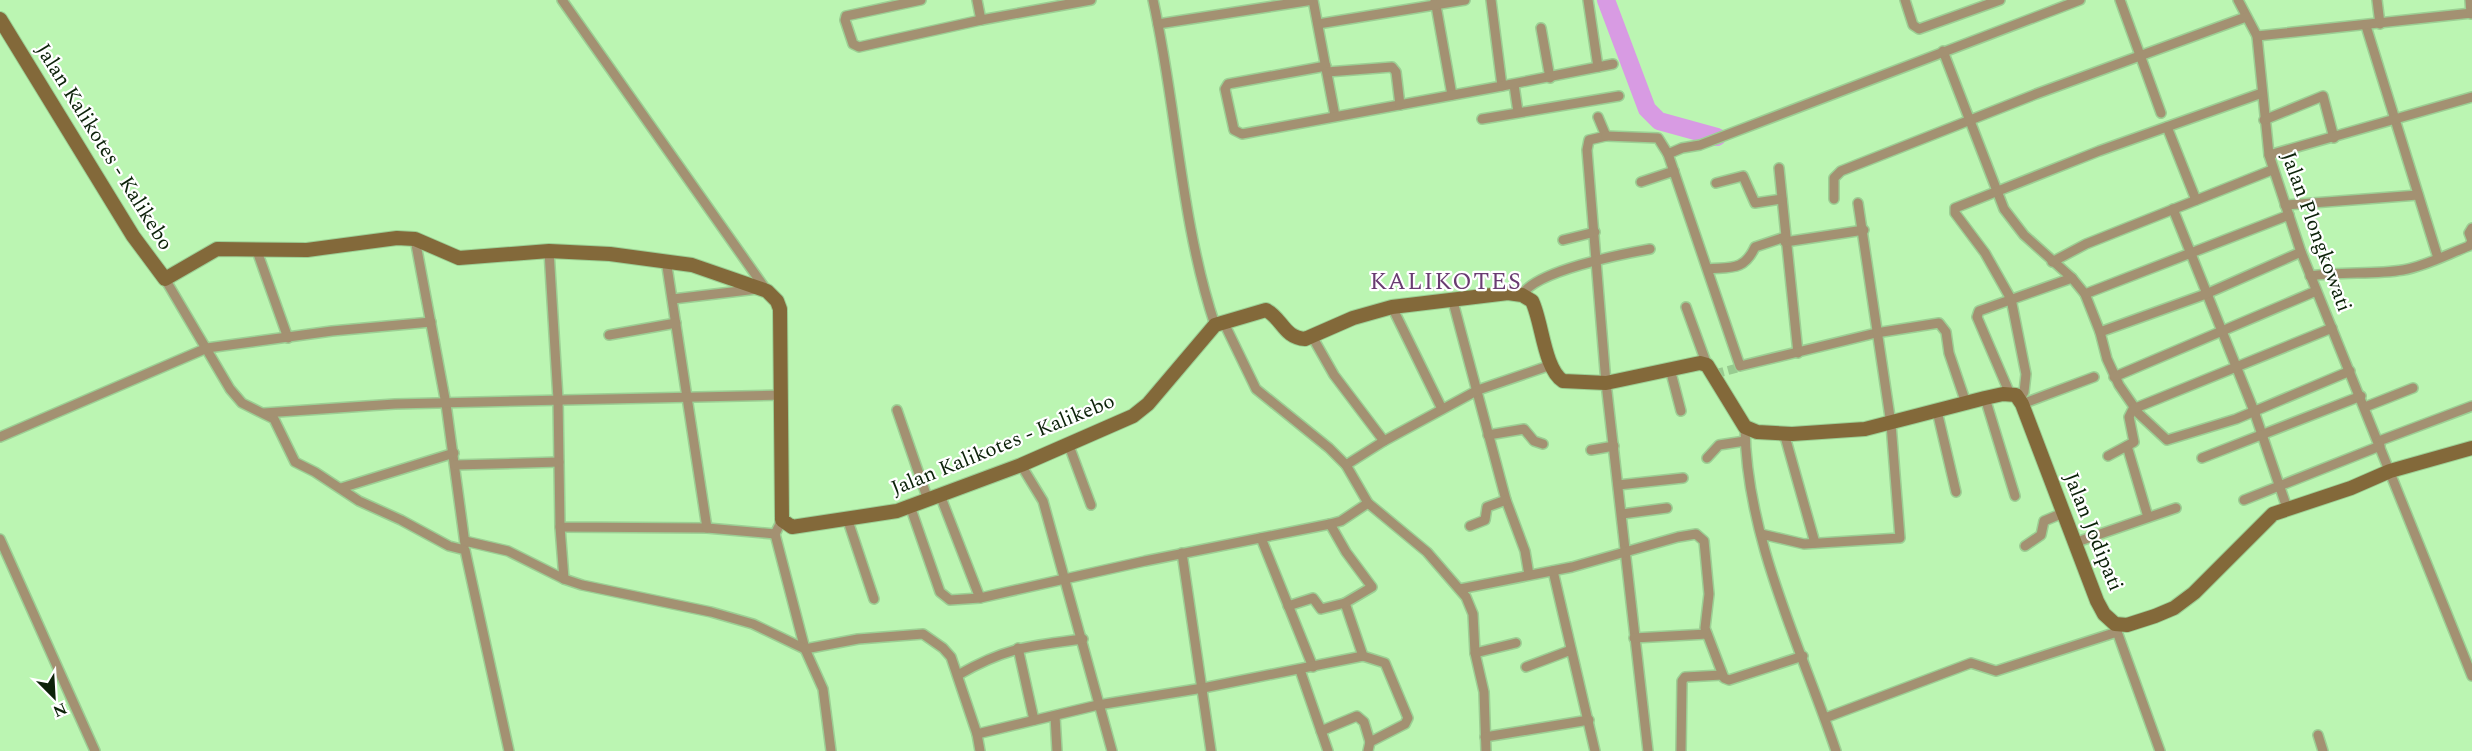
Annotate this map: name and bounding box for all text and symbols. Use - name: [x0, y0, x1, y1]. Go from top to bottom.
- street label: Jalan Kalikotes - Kalikebo: [27, 37, 181, 257]
- street label: Jalan Plongkowati: [2272, 147, 2360, 317]
- district label: KALIKOTES: [1370, 264, 1522, 300]
- street label: Jalan Kalikotes - Kalikebo: [886, 385, 1120, 505]
- street label: Jalan Jodipati: [2055, 468, 2131, 596]
- north arrow: [24, 667, 84, 727]
- text: N: [49, 696, 71, 723]

